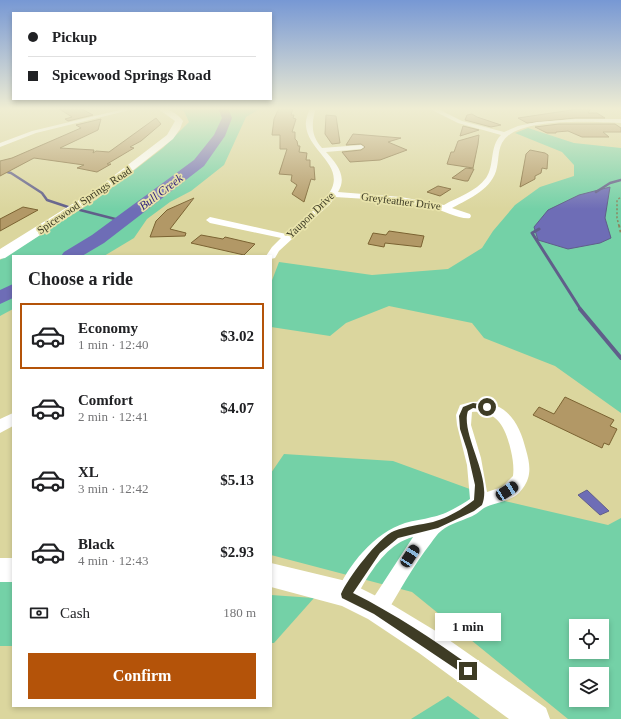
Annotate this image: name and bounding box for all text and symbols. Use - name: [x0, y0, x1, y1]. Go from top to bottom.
- text: Pickup: [52, 29, 97, 45]
- text: Spicewood Springs Road: [52, 67, 211, 83]
- street label: Spicewood Springs Road: [35, 164, 134, 236]
- water label: Bull Creek: [136, 171, 186, 213]
- street label: Yaupon Drive: [284, 189, 336, 241]
- street label: Greyfeather Drive: [360, 190, 442, 212]
- text: Choose a ride: [28, 269, 133, 289]
- icon: car: [30, 318, 66, 354]
- text: Economy: [78, 320, 138, 336]
- text: $3.02: [220, 328, 254, 344]
- text: 1 min · 12:40: [78, 337, 148, 352]
- icon: car: [30, 390, 66, 426]
- text: Comfort: [78, 392, 133, 408]
- route start: [478, 398, 496, 416]
- text: $4.07: [220, 400, 254, 416]
- text: 2 min · 12:41: [78, 409, 148, 424]
- icon: car: [30, 462, 66, 498]
- text: XL: [78, 464, 99, 480]
- text: $5.13: [220, 472, 254, 488]
- car: [494, 479, 520, 503]
- text: 3 min · 12:42: [78, 481, 148, 496]
- icon: car: [30, 534, 66, 570]
- text: Black: [78, 536, 115, 552]
- car: [398, 543, 422, 569]
- text: $2.93: [220, 544, 254, 560]
- text: 4 min · 12:43: [78, 553, 148, 568]
- icon: cash: [28, 602, 50, 624]
- text: Cash: [60, 605, 90, 621]
- text: 180 m: [223, 605, 256, 620]
- callout: 1 min: [435, 613, 501, 641]
- text: 1 min: [452, 619, 484, 634]
- map controls: [569, 619, 609, 707]
- button: locate: [569, 619, 609, 659]
- button: Confirm: [28, 653, 256, 699]
- route end: [459, 662, 477, 680]
- button: layers: [569, 667, 609, 707]

